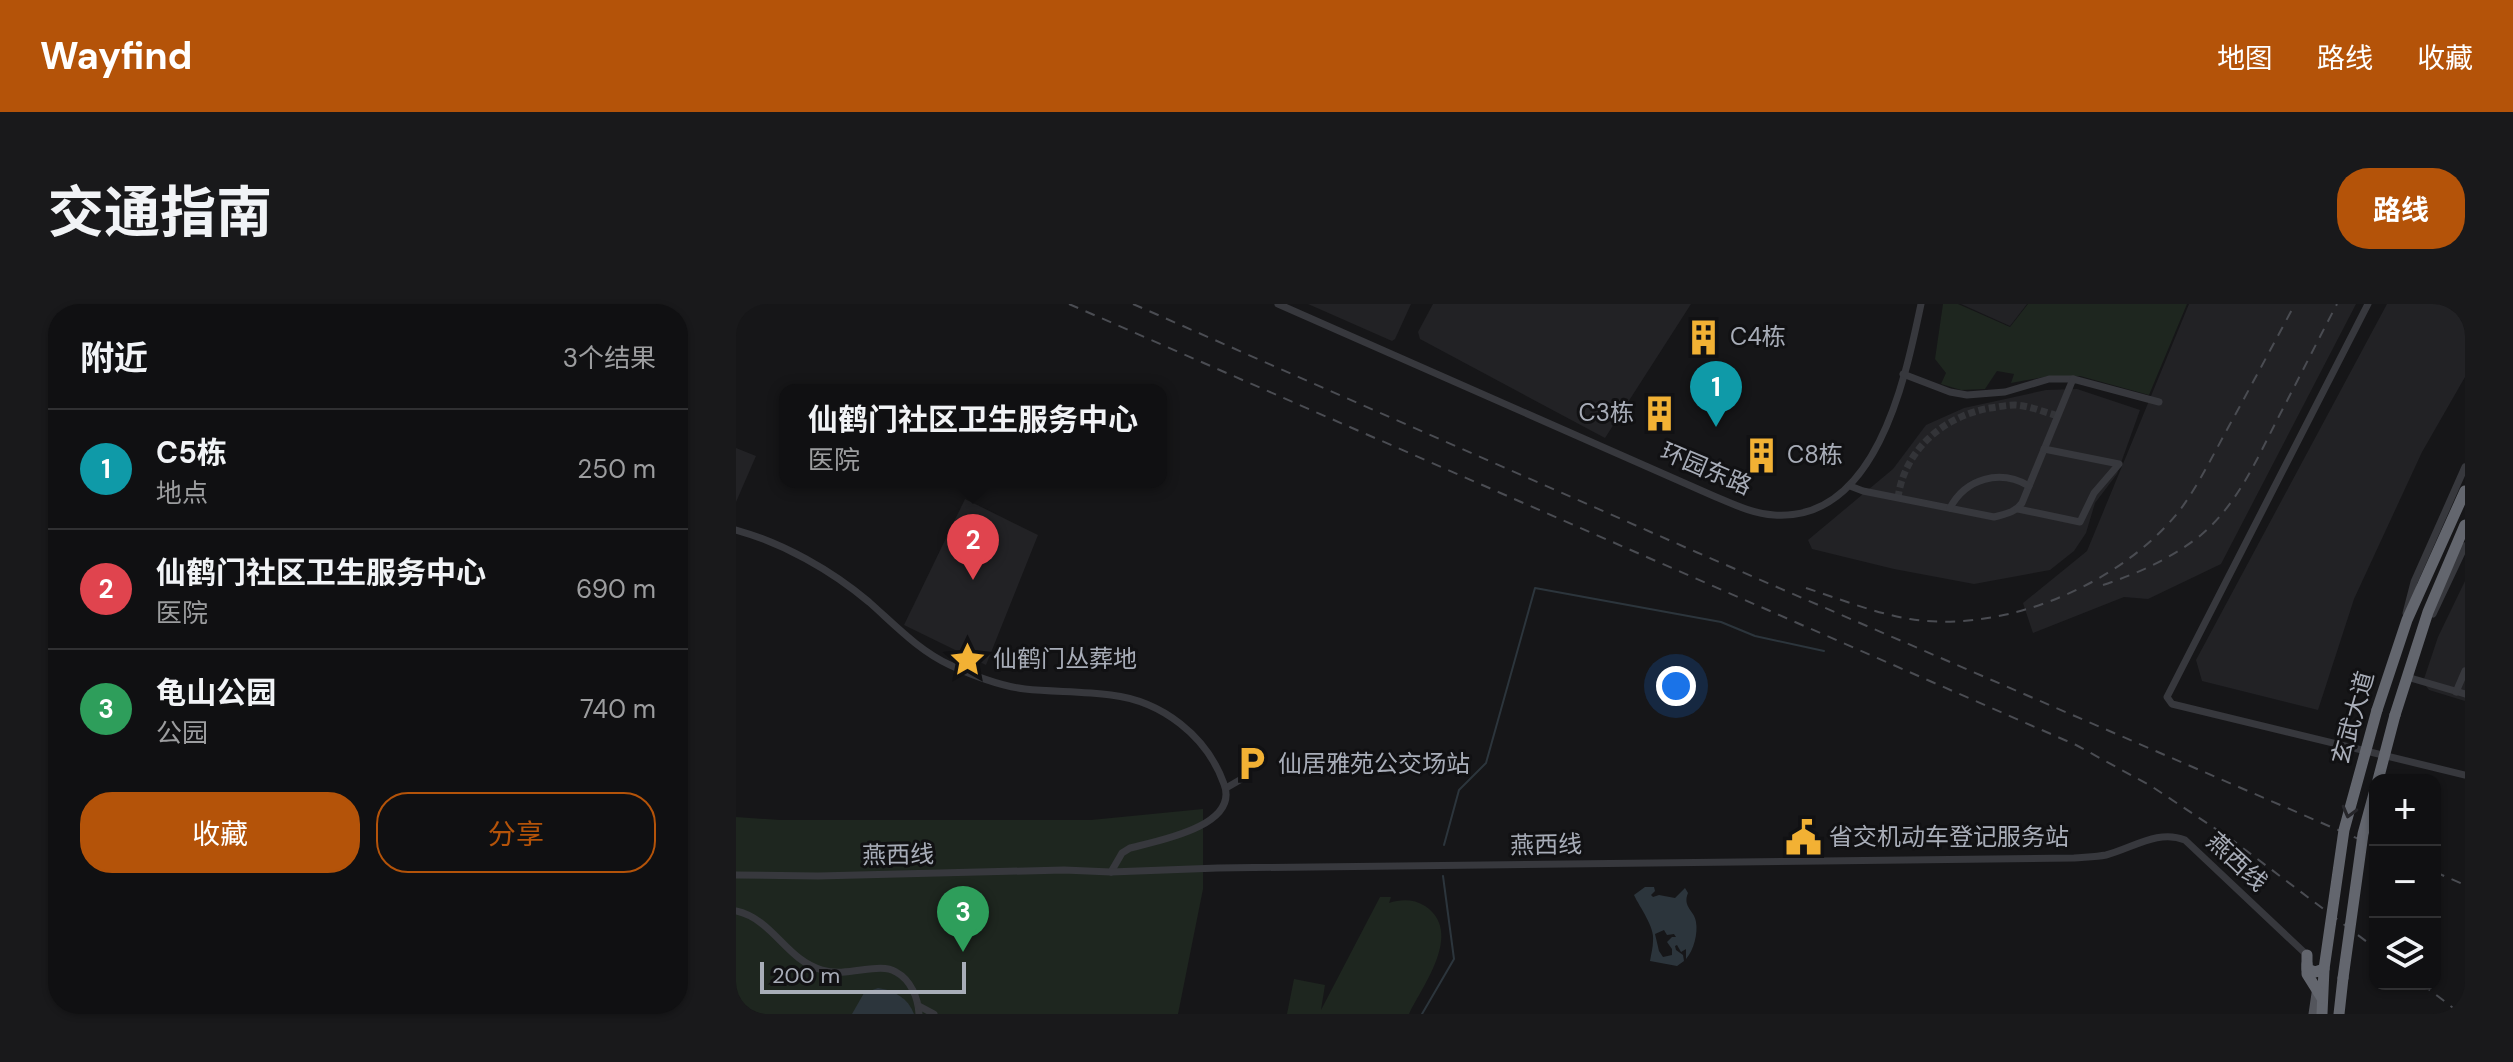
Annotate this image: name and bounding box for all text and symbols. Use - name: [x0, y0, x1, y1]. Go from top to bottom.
- text: Wayfind: [40, 31, 193, 81]
- text: 地图: [2217, 40, 2273, 77]
- text: 路线: [2317, 40, 2373, 77]
- text: 收藏: [2417, 40, 2473, 77]
- button: 路线: [2337, 168, 2465, 249]
- text: 交通指南: [48, 176, 272, 249]
- building icon: C4栋: [1685, 318, 1723, 356]
- place label: C4栋: [1730, 321, 1786, 352]
- text: 附近: [80, 336, 148, 381]
- text: 3个结果: [563, 341, 656, 375]
- pin: 1: [1690, 361, 1742, 427]
- popup: [779, 384, 1167, 488]
- building icon: C3栋: [1641, 394, 1679, 432]
- place label: C3栋: [1579, 397, 1634, 428]
- text: 仙鹤门社区卫生服务中心: [808, 400, 1138, 439]
- text: C5栋: [156, 433, 227, 472]
- street label: 环园东路: [1656, 436, 1756, 502]
- building icon: C8栋: [1742, 436, 1780, 474]
- place label: C8栋: [1787, 439, 1843, 470]
- text: 医院: [808, 443, 860, 477]
- text: 1: [101, 452, 111, 486]
- text: 250 m: [577, 452, 656, 486]
- text: 地点: [156, 476, 208, 510]
- pin: 2: [947, 514, 999, 580]
- text: 仙鹤门社区卫生服务中心: [156, 553, 486, 592]
- text: 2: [98, 572, 114, 606]
- text: 690 m: [576, 572, 656, 606]
- text: 医院: [156, 596, 208, 630]
- place icon: 仙鹤门丛葬地: [948, 640, 986, 678]
- place label: 仙鹤门丛葬地: [993, 643, 1137, 674]
- your location: [1656, 666, 1696, 706]
- street label: 玄武大道: [2324, 667, 2381, 768]
- text: 龟山公园: [156, 673, 276, 712]
- text: 3: [98, 692, 114, 726]
- text: 740 m: [580, 692, 656, 726]
- text: 公园: [156, 716, 208, 750]
- parking icon: 仙居雅苑公交场站: [1233, 745, 1271, 783]
- place label: 仙居雅苑公交场站: [1278, 748, 1470, 779]
- map controls: [2369, 774, 2441, 990]
- button: +: [2369, 774, 2441, 846]
- button: 收藏: [80, 792, 360, 873]
- button: 分享: [376, 792, 656, 873]
- one-way arrow: [2342, 805, 2359, 818]
- public building icon: 省交机动车登记服务站: [1784, 818, 1822, 856]
- place label: 省交机动车登记服务站: [1829, 821, 2069, 852]
- street label: 燕西线: [2200, 826, 2274, 898]
- street label: 燕西线: [1510, 828, 1582, 861]
- street label: 燕西线: [862, 838, 934, 871]
- button: −: [2369, 846, 2441, 918]
- pin: 3: [937, 886, 989, 952]
- button: layers: [2369, 918, 2441, 990]
- scale bar: [760, 958, 966, 994]
- text: 200 m: [772, 961, 840, 990]

